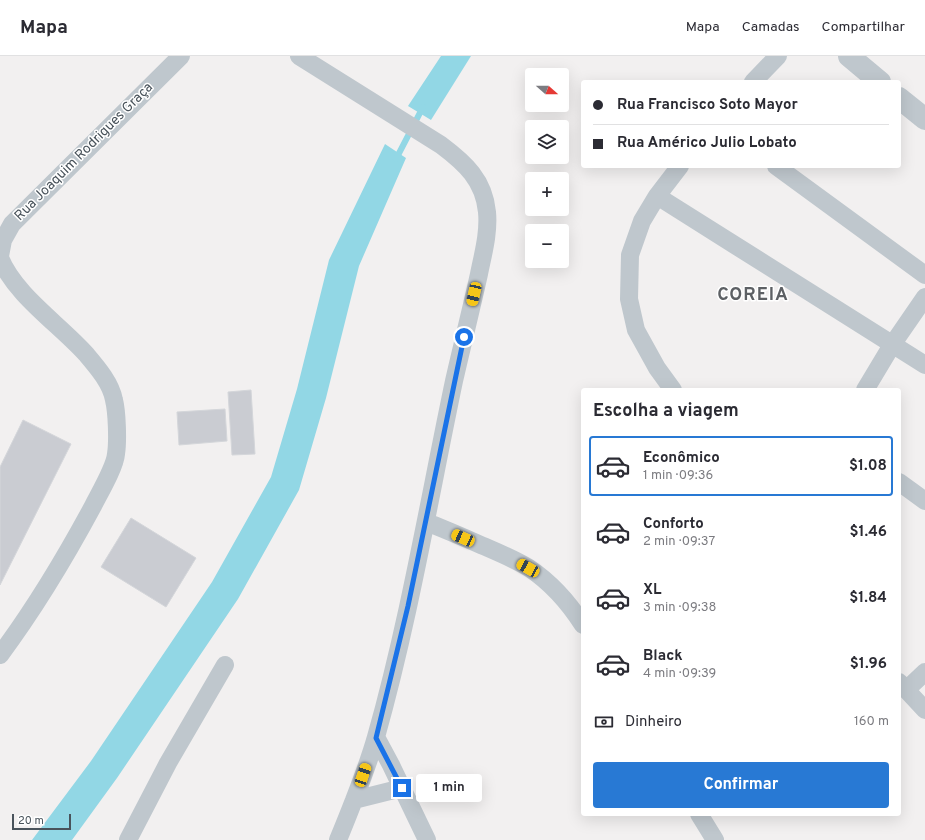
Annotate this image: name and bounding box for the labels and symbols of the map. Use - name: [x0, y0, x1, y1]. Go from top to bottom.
- north arrow: [525, 68, 569, 112]
- street label: Rua Joaquim Rodrigues Graça: [11, 79, 157, 225]
- car: [465, 281, 483, 307]
- district label: COREIA: [717, 284, 789, 307]
- route start: [455, 328, 473, 346]
- car: [450, 528, 476, 548]
- car: [515, 557, 541, 579]
- car: [353, 762, 373, 788]
- callout: 1 min: [416, 774, 482, 802]
- route end: [393, 779, 411, 797]
- scale bar: [12, 812, 71, 831]

